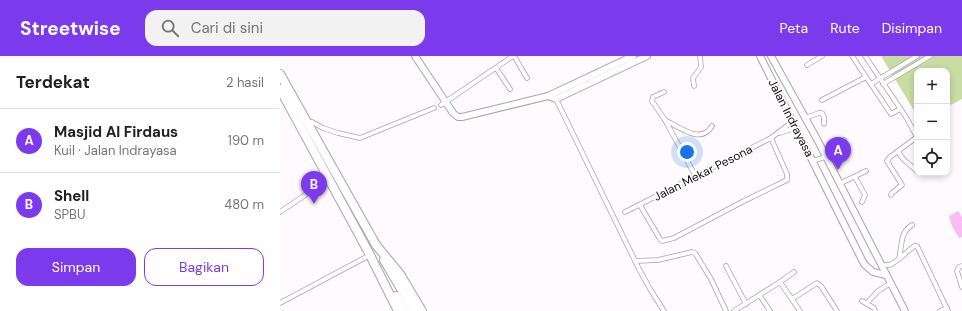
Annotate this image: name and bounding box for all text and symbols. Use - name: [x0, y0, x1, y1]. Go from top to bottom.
- search box: [145, 10, 425, 46]
- text: Streetwise: [20, 16, 121, 41]
- icon: search: [159, 17, 181, 39]
- text: Cari di sini: [191, 18, 263, 38]
- text: Peta: [780, 19, 808, 37]
- text: Rute: [830, 19, 860, 37]
- text: Disimpan: [882, 19, 942, 37]
- map controls: [914, 68, 950, 176]
- button: +: [914, 68, 950, 104]
- text: Terdekat: [16, 71, 90, 93]
- text: 2 hasil: [226, 74, 264, 91]
- street label: Jalan Indrayasa: [765, 76, 817, 160]
- button: −: [914, 104, 950, 140]
- text: Masjid Al Firdaus: [54, 122, 178, 142]
- text: A: [24, 132, 34, 149]
- text: 190 m: [228, 132, 264, 149]
- pin: A: [825, 137, 851, 170]
- button: locate: [914, 140, 950, 176]
- street label: Jalan Mekar Pesona: [651, 141, 755, 205]
- text: Kuil · Jalan Indrayasa: [54, 142, 177, 159]
- your location: [677, 142, 697, 162]
- pin: B: [301, 171, 327, 204]
- text: Shell: [54, 186, 89, 206]
- text: B: [25, 196, 33, 213]
- text: 480 m: [224, 196, 264, 213]
- text: SPBU: [54, 206, 85, 223]
- button: Simpan: [16, 248, 136, 286]
- button: Bagikan: [144, 248, 264, 286]

